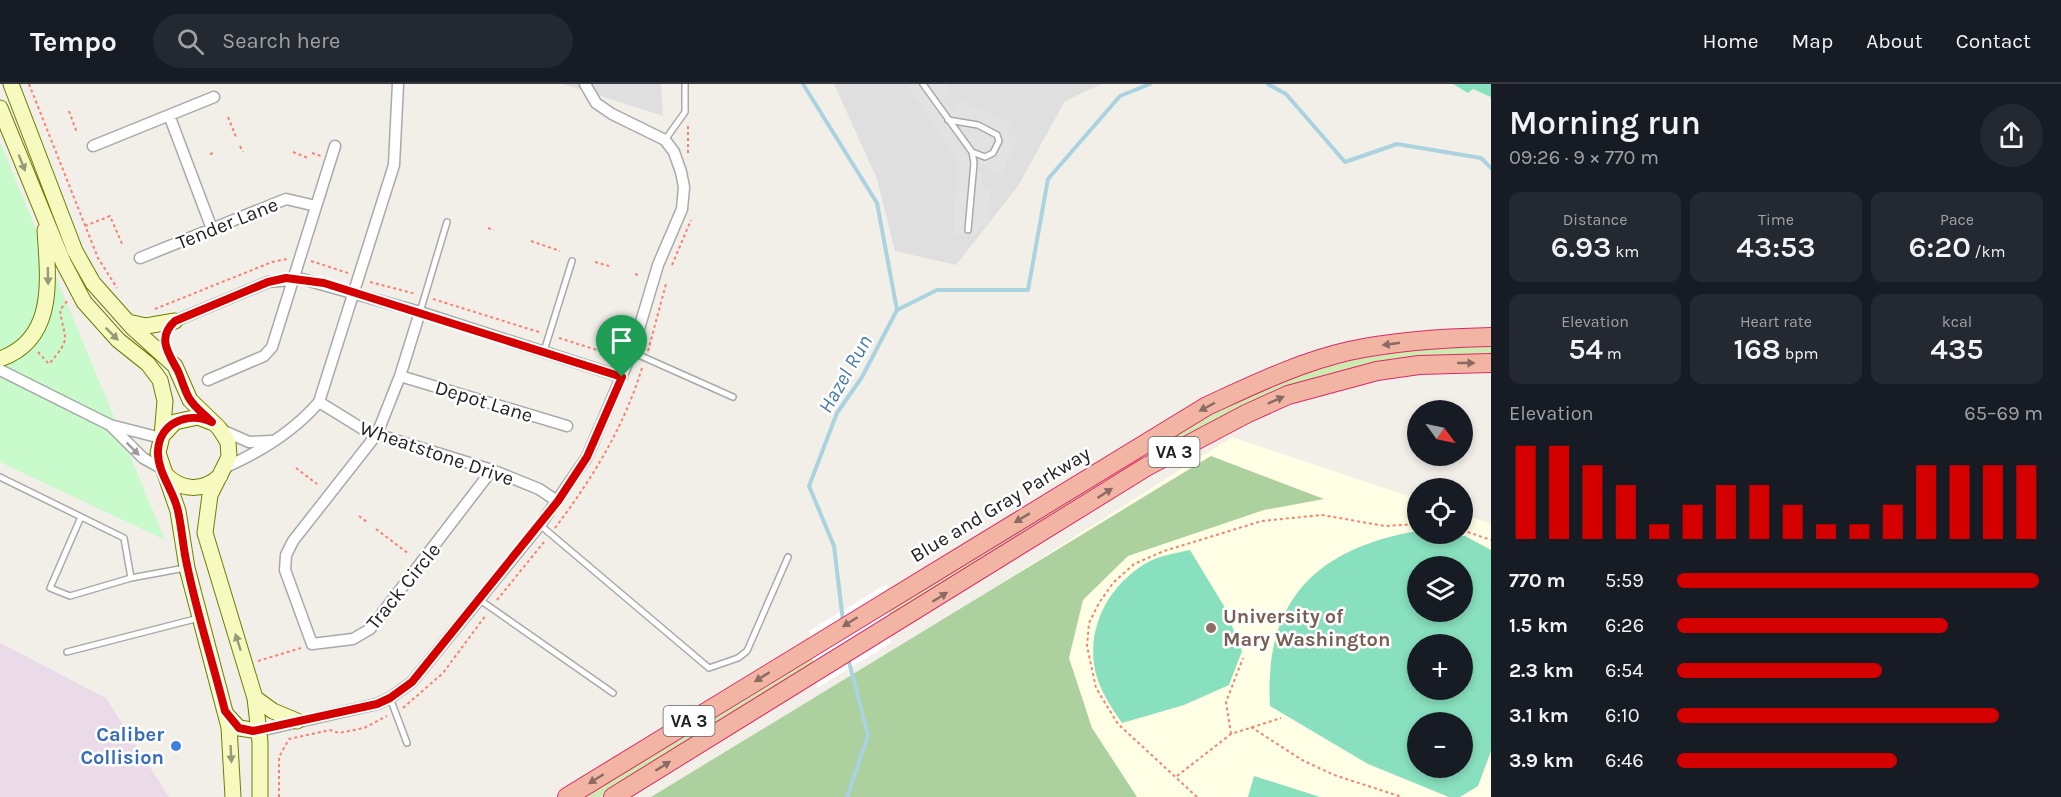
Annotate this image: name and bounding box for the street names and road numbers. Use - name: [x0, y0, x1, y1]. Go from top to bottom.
- street label: Tender Lane: [173, 193, 281, 254]
- street label: Depot Lane: [432, 376, 536, 427]
- street label: Wheatstone Drive: [357, 416, 517, 491]
- road number: VA 3: [1148, 437, 1200, 467]
- street label: Blue and Gray Parkway: [906, 442, 1094, 567]
- street label: Track Circle: [361, 538, 445, 634]
- road number: VA 3: [664, 706, 714, 736]

